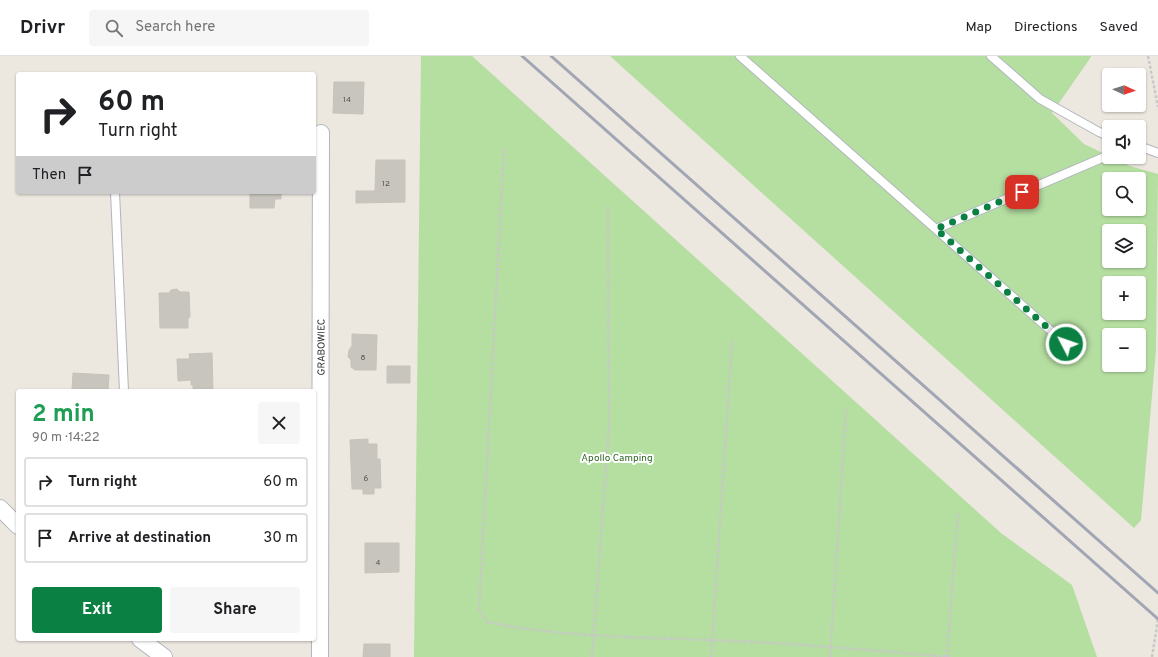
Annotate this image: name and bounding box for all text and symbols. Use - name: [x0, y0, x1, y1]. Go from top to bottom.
- search box: [89, 10, 369, 46]
- text: Drivr: [20, 16, 65, 40]
- icon: search: [103, 17, 125, 39]
- text: Search here: [135, 18, 215, 37]
- text: Map: [966, 19, 992, 36]
- text: Directions: [1014, 19, 1078, 36]
- text: Saved: [1100, 19, 1138, 36]
- north arrow: [1102, 68, 1146, 112]
- map controls: [1102, 68, 1146, 372]
- text: 60 m: [98, 85, 165, 121]
- icon: right: [32, 88, 84, 140]
- house number: 14: [343, 95, 351, 105]
- text: Turn right: [98, 120, 178, 143]
- button: sound: [1102, 120, 1146, 164]
- icon: arrive: [74, 164, 96, 186]
- text: Then: [32, 166, 66, 185]
- button: search: [1102, 172, 1146, 216]
- pin: [1005, 175, 1039, 209]
- house number: 12: [382, 179, 390, 189]
- icon: arrive: [1011, 181, 1033, 203]
- button: layers: [1102, 224, 1146, 268]
- button: +: [1102, 276, 1146, 320]
- street label: GRABOWIEC: [316, 319, 329, 375]
- position arrow: [1045, 323, 1087, 365]
- button: −: [1102, 328, 1146, 372]
- house number: 8: [361, 353, 366, 363]
- text: 2 min: [32, 400, 95, 430]
- button: close: [258, 402, 300, 444]
- text: 90 m · 14:22: [32, 430, 100, 446]
- park label: Apollo Camping: [581, 452, 653, 465]
- icon: right: [34, 471, 56, 493]
- text: Turn right: [68, 473, 137, 492]
- text: 60 m: [263, 473, 298, 492]
- house number: 6: [364, 474, 369, 484]
- icon: arrive: [34, 527, 56, 549]
- text: Arrive at destination: [68, 529, 211, 548]
- text: 30 m: [263, 529, 298, 548]
- house number: 4: [376, 558, 381, 568]
- button: Exit: [32, 587, 162, 633]
- button: Share: [170, 587, 300, 633]

